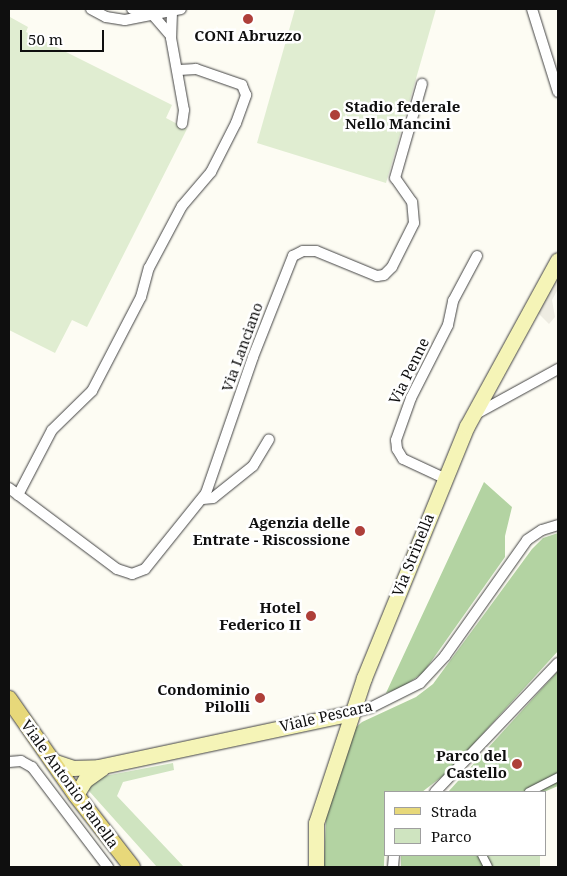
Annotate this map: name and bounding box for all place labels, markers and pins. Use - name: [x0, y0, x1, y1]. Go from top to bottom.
- marker: CONI Abruzzo: [242, 13, 254, 25]
- place label: CONI Abruzzo: [194, 27, 302, 45]
- place label: Stadio federale Nello Mancini: [345, 97, 460, 132]
- marker: Stadio federale Nello Mancini: [329, 109, 341, 121]
- place label: Agenzia delle Entrate - Riscossione: [193, 513, 350, 548]
- marker: Agenzia delle Entrate - Riscossione: [354, 525, 366, 537]
- place label: Hotel Federico II: [219, 598, 301, 633]
- marker: Hotel Federico II: [305, 610, 317, 622]
- place label: Condominio Pilolli: [157, 680, 250, 715]
- marker: Condominio Pilolli: [254, 692, 266, 704]
- place label: Parco del Castello: [436, 746, 507, 781]
- marker: Parco del Castello: [511, 758, 523, 770]

